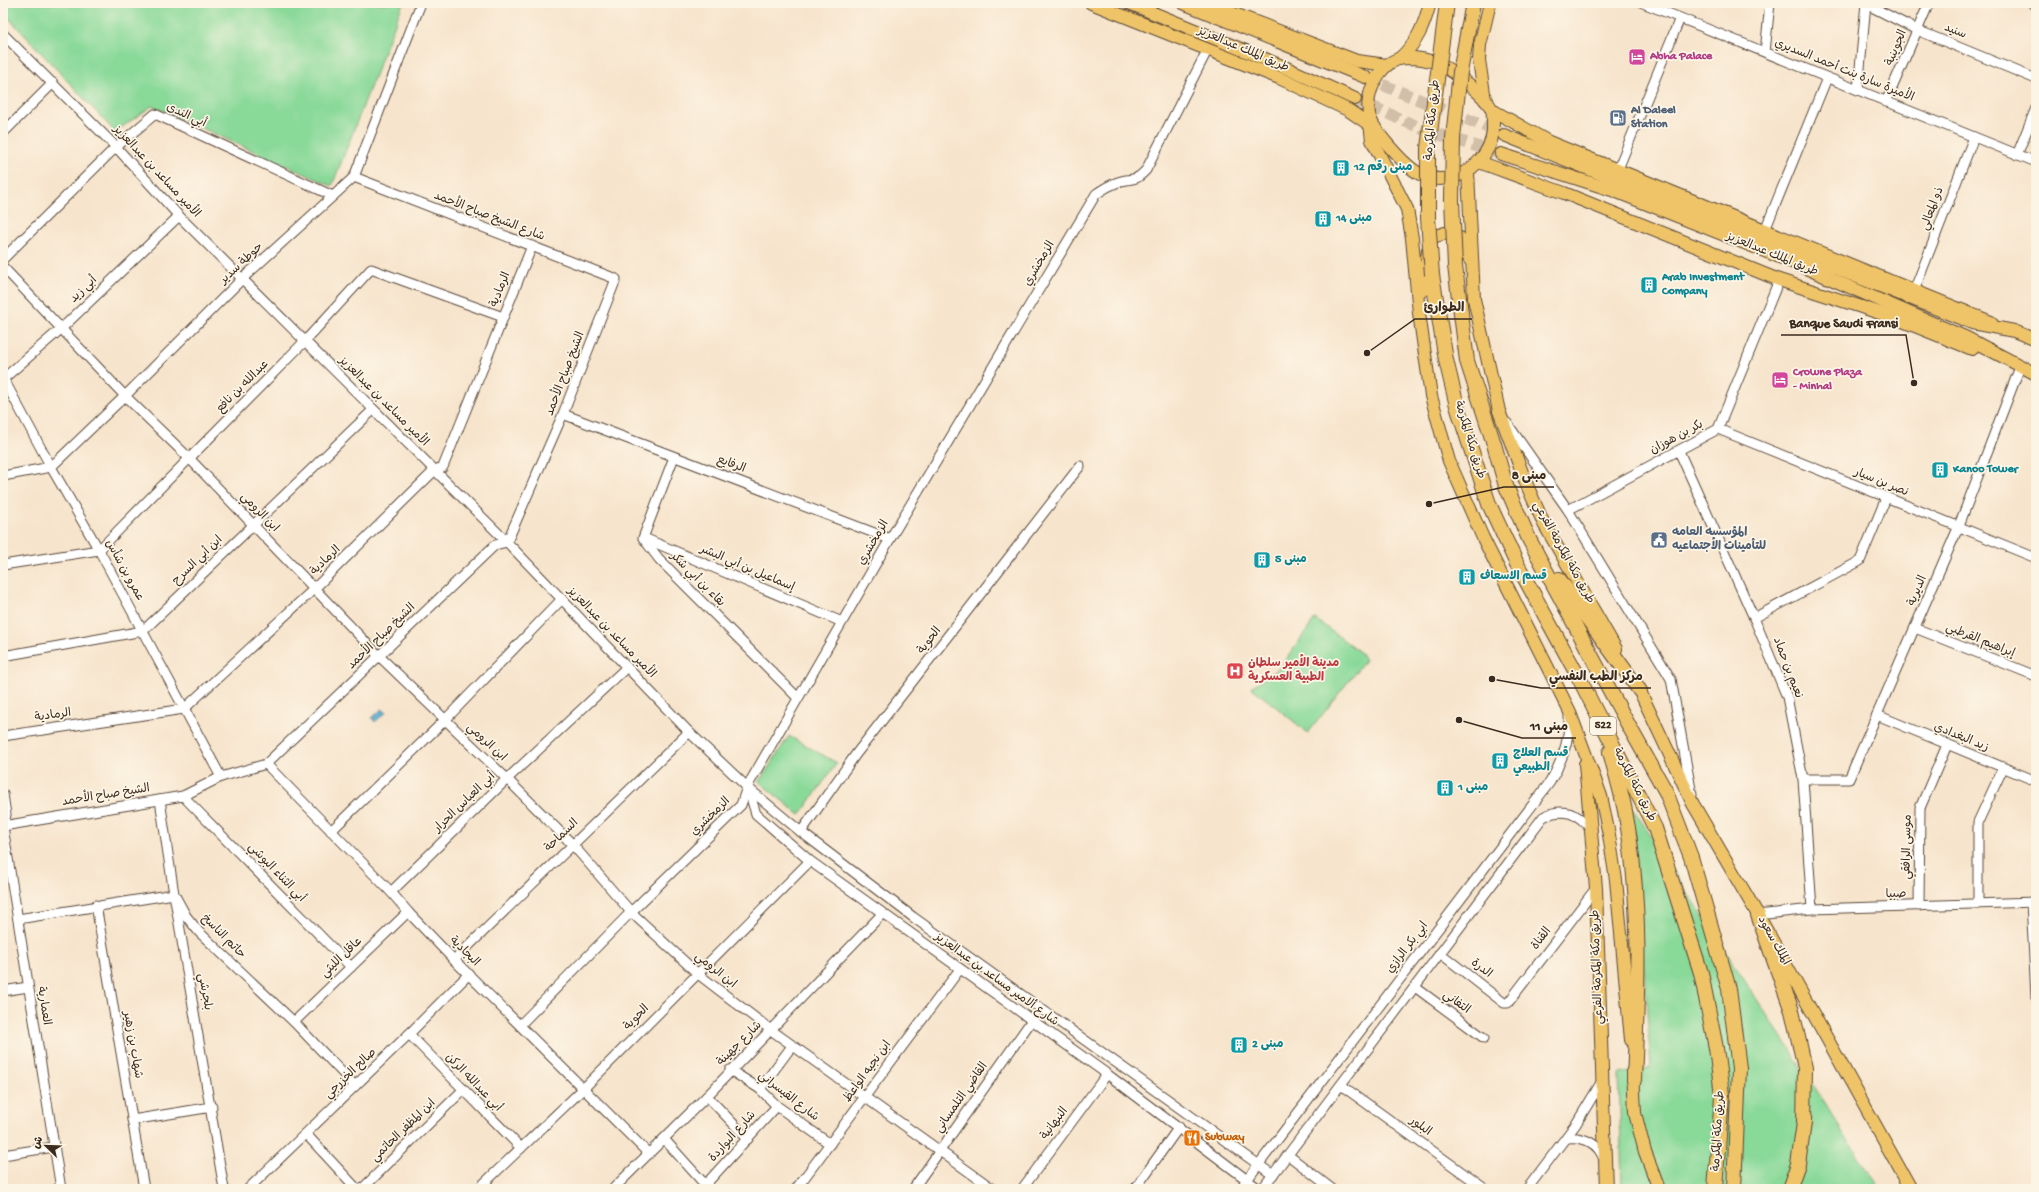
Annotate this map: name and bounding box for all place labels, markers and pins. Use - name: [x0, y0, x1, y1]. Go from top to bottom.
- hotel icon: Abha Palace: [1627, 47, 1647, 67]
- place label: Abha Palace: [1649, 50, 1713, 64]
- place label: Al Daleel Station: [1630, 104, 1676, 132]
- fuel station icon: Al Daleel Station: [1608, 108, 1628, 128]
- building icon: مبنى رقم 12: [1331, 158, 1351, 178]
- place label: مبنى رقم 12: [1353, 160, 1413, 175]
- building icon: مبنى 14: [1313, 209, 1333, 229]
- place label: مبنى 14: [1335, 212, 1372, 226]
- place label: Arab Investment Company: [1661, 271, 1745, 299]
- building icon: Arab Investment Company: [1639, 275, 1659, 295]
- callout: الطوارئ: [1415, 294, 1472, 319]
- callout: Banque Saudi Fransi: [1781, 310, 1906, 335]
- place label: Crowne Plaza - Minhal: [1792, 366, 1863, 394]
- hotel icon: Crowne Plaza - Minhal: [1770, 370, 1790, 390]
- building icon: Kanoo Tower: [1930, 460, 1950, 480]
- callout: مبنى 8: [1504, 462, 1554, 487]
- place label: Kanoo Tower: [1952, 463, 2020, 477]
- place label: المؤسسه العامه للتأمينات الأجتماعيه: [1672, 525, 1767, 554]
- public building icon: المؤسسه العامه للتأمينات الأجتماعيه: [1649, 530, 1669, 550]
- building icon: مبنى 5: [1252, 550, 1272, 570]
- place label: مبنى 5: [1275, 553, 1307, 567]
- building icon: قسم الاسعاف: [1457, 567, 1477, 587]
- place label: قسم الاسعاف: [1480, 569, 1547, 584]
- place label: مدينة الأمير سلطان الطبية العسكرية: [1248, 653, 1339, 685]
- hospital icon: مدينة الأمير سلطان الطبية العسكرية: [1225, 661, 1245, 681]
- callout: مركز الطب النفسي: [1541, 663, 1651, 688]
- callout: مبنى 11: [1522, 713, 1576, 738]
- place label: قسم العلاج الطبيعي: [1513, 746, 1568, 777]
- building icon: قسم العلاج الطبيعي: [1490, 751, 1510, 771]
- building icon: مبنى 1: [1435, 778, 1455, 798]
- place label: مبنى 1: [1457, 781, 1488, 795]
- building icon: مبنى 2: [1229, 1035, 1249, 1055]
- place label: مبنى 2: [1252, 1038, 1283, 1052]
- restaurant icon: Subway: [1182, 1128, 1202, 1148]
- place label: Subway: [1205, 1131, 1244, 1145]

